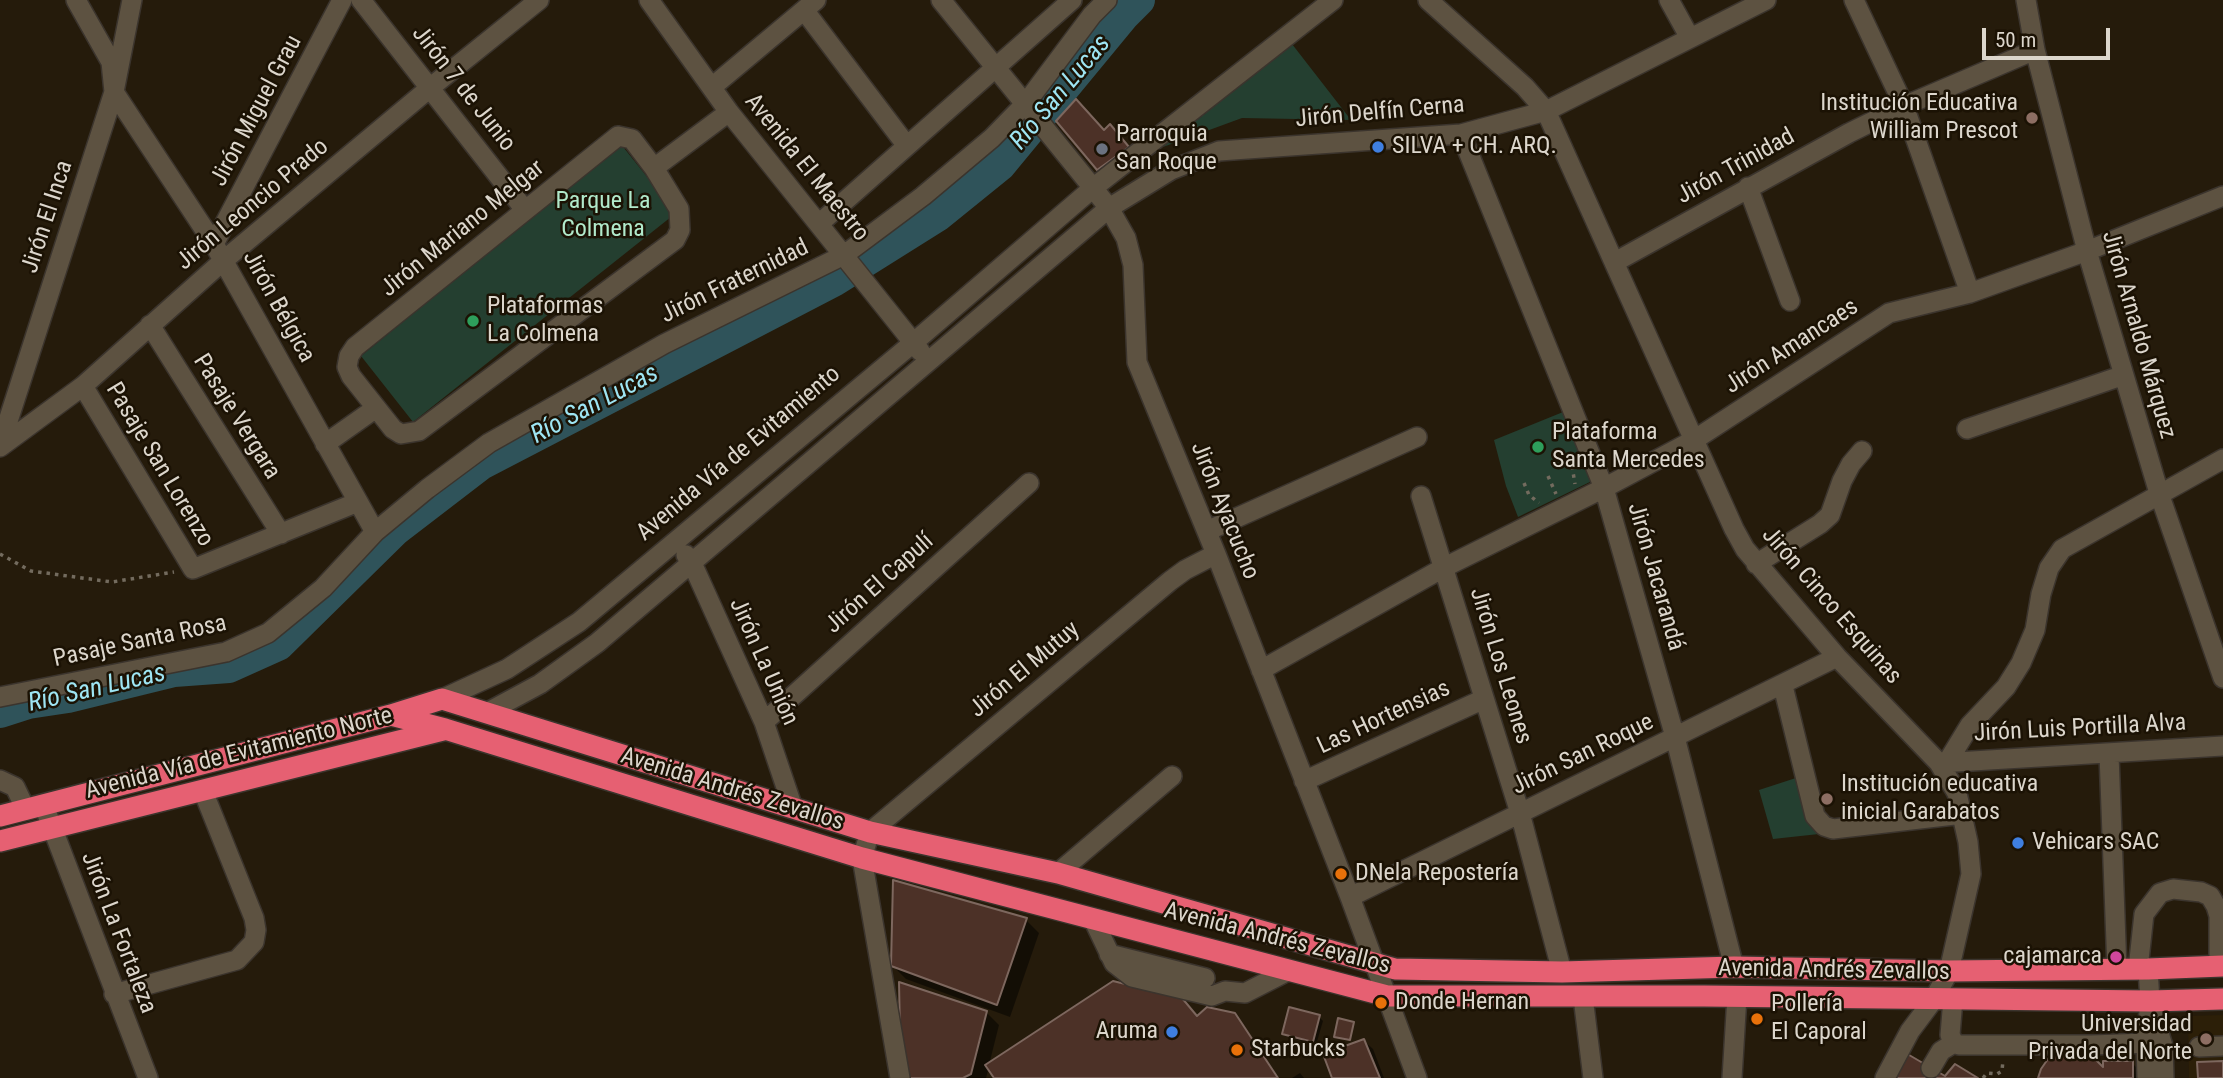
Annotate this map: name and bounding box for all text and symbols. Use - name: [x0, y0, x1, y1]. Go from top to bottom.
- scale bar: [1985, 14, 2113, 58]
- street label: Jirón 7 de Junio: [405, 20, 521, 158]
- text: 50 m: [1995, 28, 2036, 52]
- water label: Río San Lucas: [1004, 29, 1118, 157]
- street label: Jirón Miguel Grau: [205, 31, 309, 191]
- street label: Avenida El Maestro: [738, 88, 874, 248]
- place label: Institución Educativa William Prescot: [1820, 90, 2018, 146]
- street label: Jirón Delfín Cerna: [1294, 91, 1466, 135]
- marker: Institución Educativa William Prescot: [2024, 110, 2040, 126]
- place label: Parroquia San Roque: [1116, 121, 1217, 177]
- street label: Jirón Trinidad: [1672, 123, 1800, 211]
- street label: Jirón Leoncio Prado: [171, 133, 335, 277]
- place label: SILVA + CH. ARQ.: [1392, 133, 1557, 161]
- marker: SILVA + CH. ARQ.: [1370, 139, 1386, 155]
- marker: Parroquia San Roque: [1094, 141, 1110, 157]
- street label: Jirón Mariano Melgar: [375, 154, 551, 304]
- street label: Jirón El Inca: [16, 157, 80, 277]
- park label: Parque La Colmena: [555, 188, 651, 244]
- street label: Jirón Arnaldo Márquez: [2095, 228, 2181, 442]
- street label: Jirón Fraternidad: [656, 234, 814, 330]
- street label: Jirón Bélgica: [236, 246, 320, 368]
- place label: Plataformas La Colmena: [487, 293, 603, 349]
- street label: Jirón Amancaes: [1720, 293, 1864, 401]
- marker: Plataformas La Colmena: [465, 313, 481, 329]
- street label: Pasaje Vergara: [186, 349, 286, 485]
- water label: Río San Lucas: [526, 358, 664, 452]
- street label: Avenida Vía de Evitamiento: [631, 360, 847, 548]
- street label: Pasaje San Lorenzo: [99, 378, 219, 552]
- place label: Plataforma Santa Mercedes: [1552, 419, 1705, 475]
- street label: Jirón Ayacucho: [1183, 438, 1265, 584]
- marker: Plataforma Santa Mercedes: [1530, 439, 1546, 455]
- street label: Jirón Jacarandá: [1620, 500, 1690, 654]
- street label: Jirón Cinco Esquinas: [1755, 522, 1907, 690]
- street label: Jirón El Capulí: [820, 528, 940, 640]
- street label: Jirón Los Leones: [1463, 584, 1537, 748]
- street label: Jirón La Unión: [722, 594, 804, 730]
- street label: Pasaje Santa Rosa: [51, 610, 229, 674]
- street label: Jirón El Mutuy: [964, 616, 1086, 724]
- water label: Río San Lucas: [25, 658, 169, 720]
- street label: Las Hortensias: [1313, 675, 1455, 761]
- street label: Avenida Vía de Evitamiento Norte: [82, 702, 396, 806]
- street label: Jirón San Roque: [1507, 708, 1659, 802]
- street label: Jirón Luis Portilla Alva: [1973, 709, 2187, 749]
- street label: Avenida Andrés Zevallos: [617, 742, 847, 838]
- place label: Institución educativa inicial Garabatos: [1841, 771, 2038, 827]
- marker: Institución educativa inicial Garabatos: [1819, 791, 1835, 807]
- place label: Vehicars SAC: [2032, 829, 2159, 857]
- marker: Vehicars SAC: [2010, 835, 2026, 851]
- street label: Jirón La Fortaleza: [74, 848, 162, 1018]
- place label: DNela Repostería: [1355, 860, 1519, 888]
- marker: DNela Repostería: [1333, 866, 1349, 882]
- street label: Avenida Andrés Zevallos: [1161, 897, 1393, 981]
- place label: cajamarca: [2003, 943, 2102, 971]
- marker: cajamarca: [2108, 949, 2124, 965]
- street label: Avenida Andrés Zevallos: [1718, 955, 1950, 987]
- place label: Donde Hernan: [1395, 989, 1529, 1017]
- place label: Pollería El Caporal: [1771, 991, 1867, 1047]
- marker: Donde Hernan: [1373, 995, 1389, 1011]
- marker: Pollería El Caporal: [1749, 1011, 1765, 1027]
- place label: Universidad Privada del Norte: [2028, 1011, 2192, 1067]
- place label: Aruma: [1096, 1018, 1158, 1046]
- marker: Aruma: [1164, 1024, 1180, 1040]
- marker: Universidad Privada del Norte: [2198, 1031, 2214, 1047]
- place label: Starbucks: [1251, 1036, 1346, 1064]
- marker: Starbucks: [1229, 1042, 1245, 1058]

